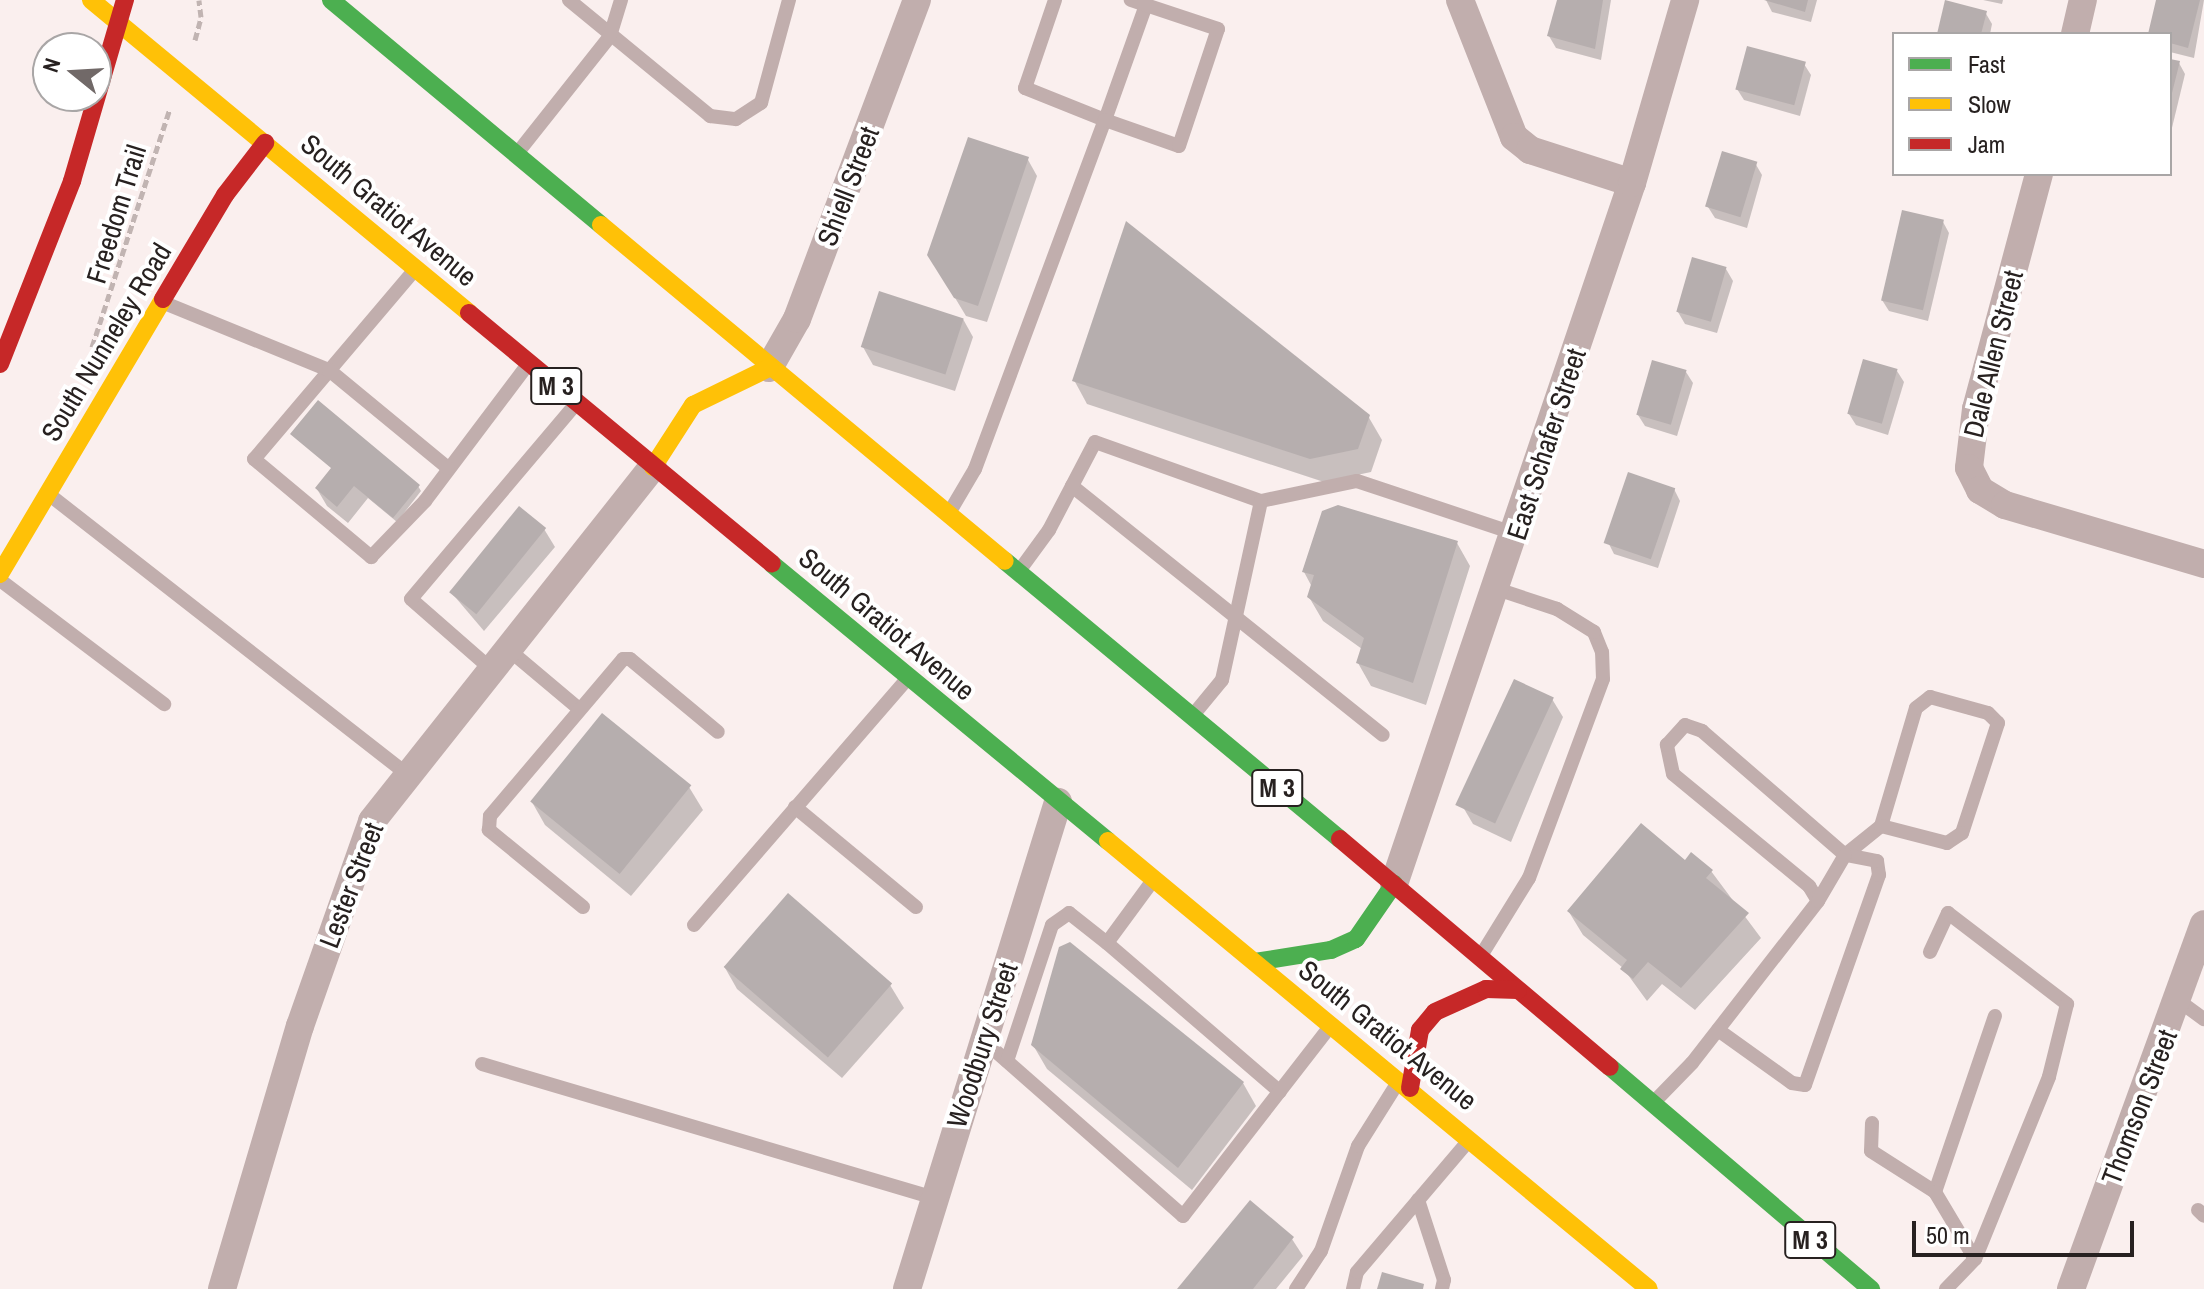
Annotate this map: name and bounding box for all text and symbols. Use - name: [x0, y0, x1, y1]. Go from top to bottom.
- north arrow: [32, 32, 112, 112]
- legend: [1892, 32, 2172, 176]
- text: Fast: [1968, 48, 2005, 80]
- text: N: [35, 54, 67, 76]
- text: Slow: [1968, 88, 2011, 120]
- street label: Shiell Street: [810, 122, 886, 250]
- street label: South Gratiot Avenue: [294, 126, 484, 294]
- text: Jam: [1968, 128, 2005, 160]
- street label: Freedom Trail: [79, 141, 153, 287]
- street label: South Nunneley Road: [34, 237, 178, 447]
- street label: Dale Allen Street: [1956, 266, 2030, 442]
- street label: East Schafer Street: [1499, 344, 1593, 544]
- road number: M 3: [530, 364, 582, 408]
- street label: South Gratiot Avenue: [792, 540, 982, 708]
- road number: M 3: [1251, 766, 1303, 810]
- street label: Lester Street: [312, 818, 390, 952]
- street label: South Gratiot Avenue: [1292, 953, 1484, 1117]
- street label: Woodbury Street: [939, 958, 1025, 1132]
- street label: Thomson Street: [2094, 1025, 2184, 1189]
- scale bar: [1916, 1205, 2138, 1255]
- road number: M 3: [1784, 1218, 1836, 1262]
- text: 50 m: [1926, 1219, 1970, 1251]

